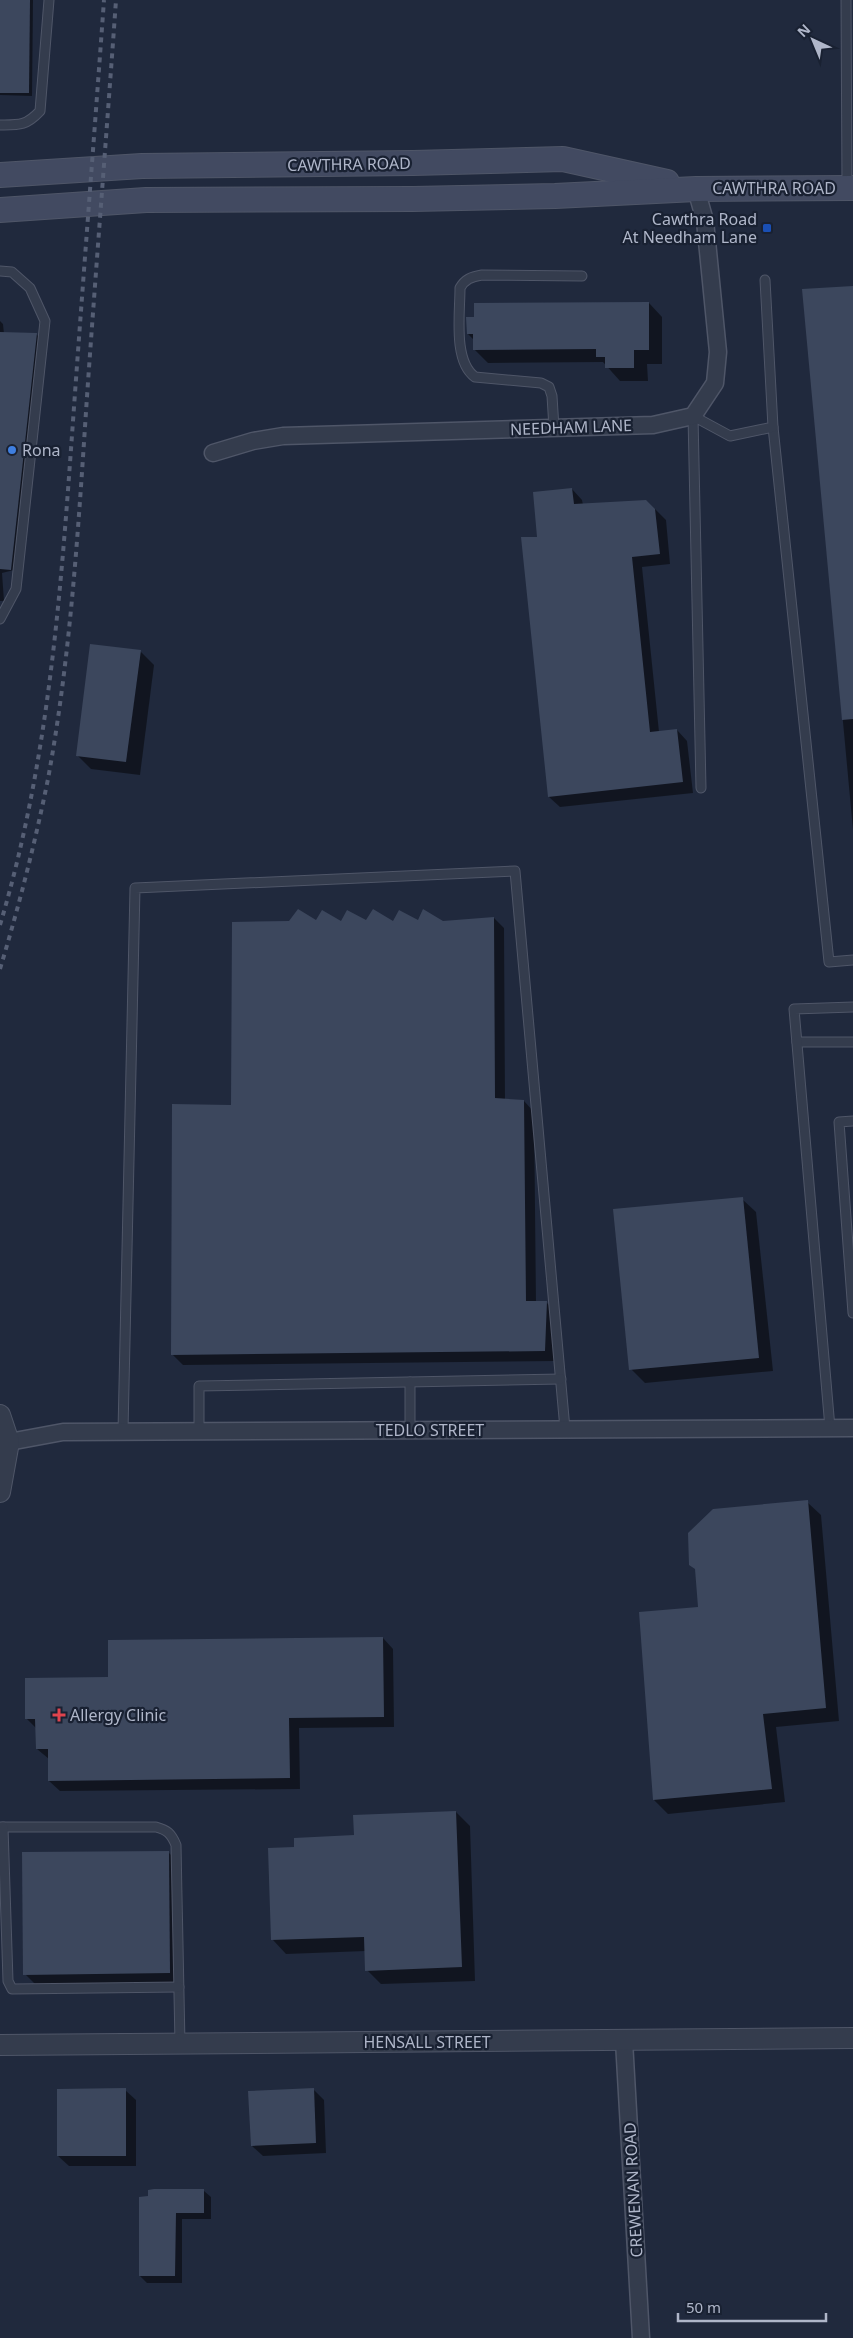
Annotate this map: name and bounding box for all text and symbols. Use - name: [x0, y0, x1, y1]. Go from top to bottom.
- north arrow: [788, 15, 838, 65]
- text: N: [793, 19, 814, 41]
- street label: CAWTHRA ROAD: [287, 152, 411, 176]
- street label: CAWTHRA ROAD: [712, 177, 836, 199]
- place label: Cawthra Road At Needham Lane: [623, 208, 757, 248]
- marker: Cawthra Road At Needham Lane: [761, 222, 773, 234]
- street label: NEEDHAM LANE: [510, 414, 632, 440]
- place label: Rona: [22, 439, 61, 461]
- marker: Rona: [6, 444, 18, 456]
- street label: TEDLO STREET: [376, 1419, 484, 1441]
- place label: Allergy Clinic: [70, 1704, 166, 1726]
- marker: Allergy Clinic: [52, 1708, 66, 1722]
- street label: HENSALL STREET: [363, 2031, 491, 2053]
- street label: CREWENAN ROAD: [618, 2122, 648, 2258]
- scale bar: [678, 2290, 826, 2322]
- text: 50 m: [686, 2297, 721, 2317]

